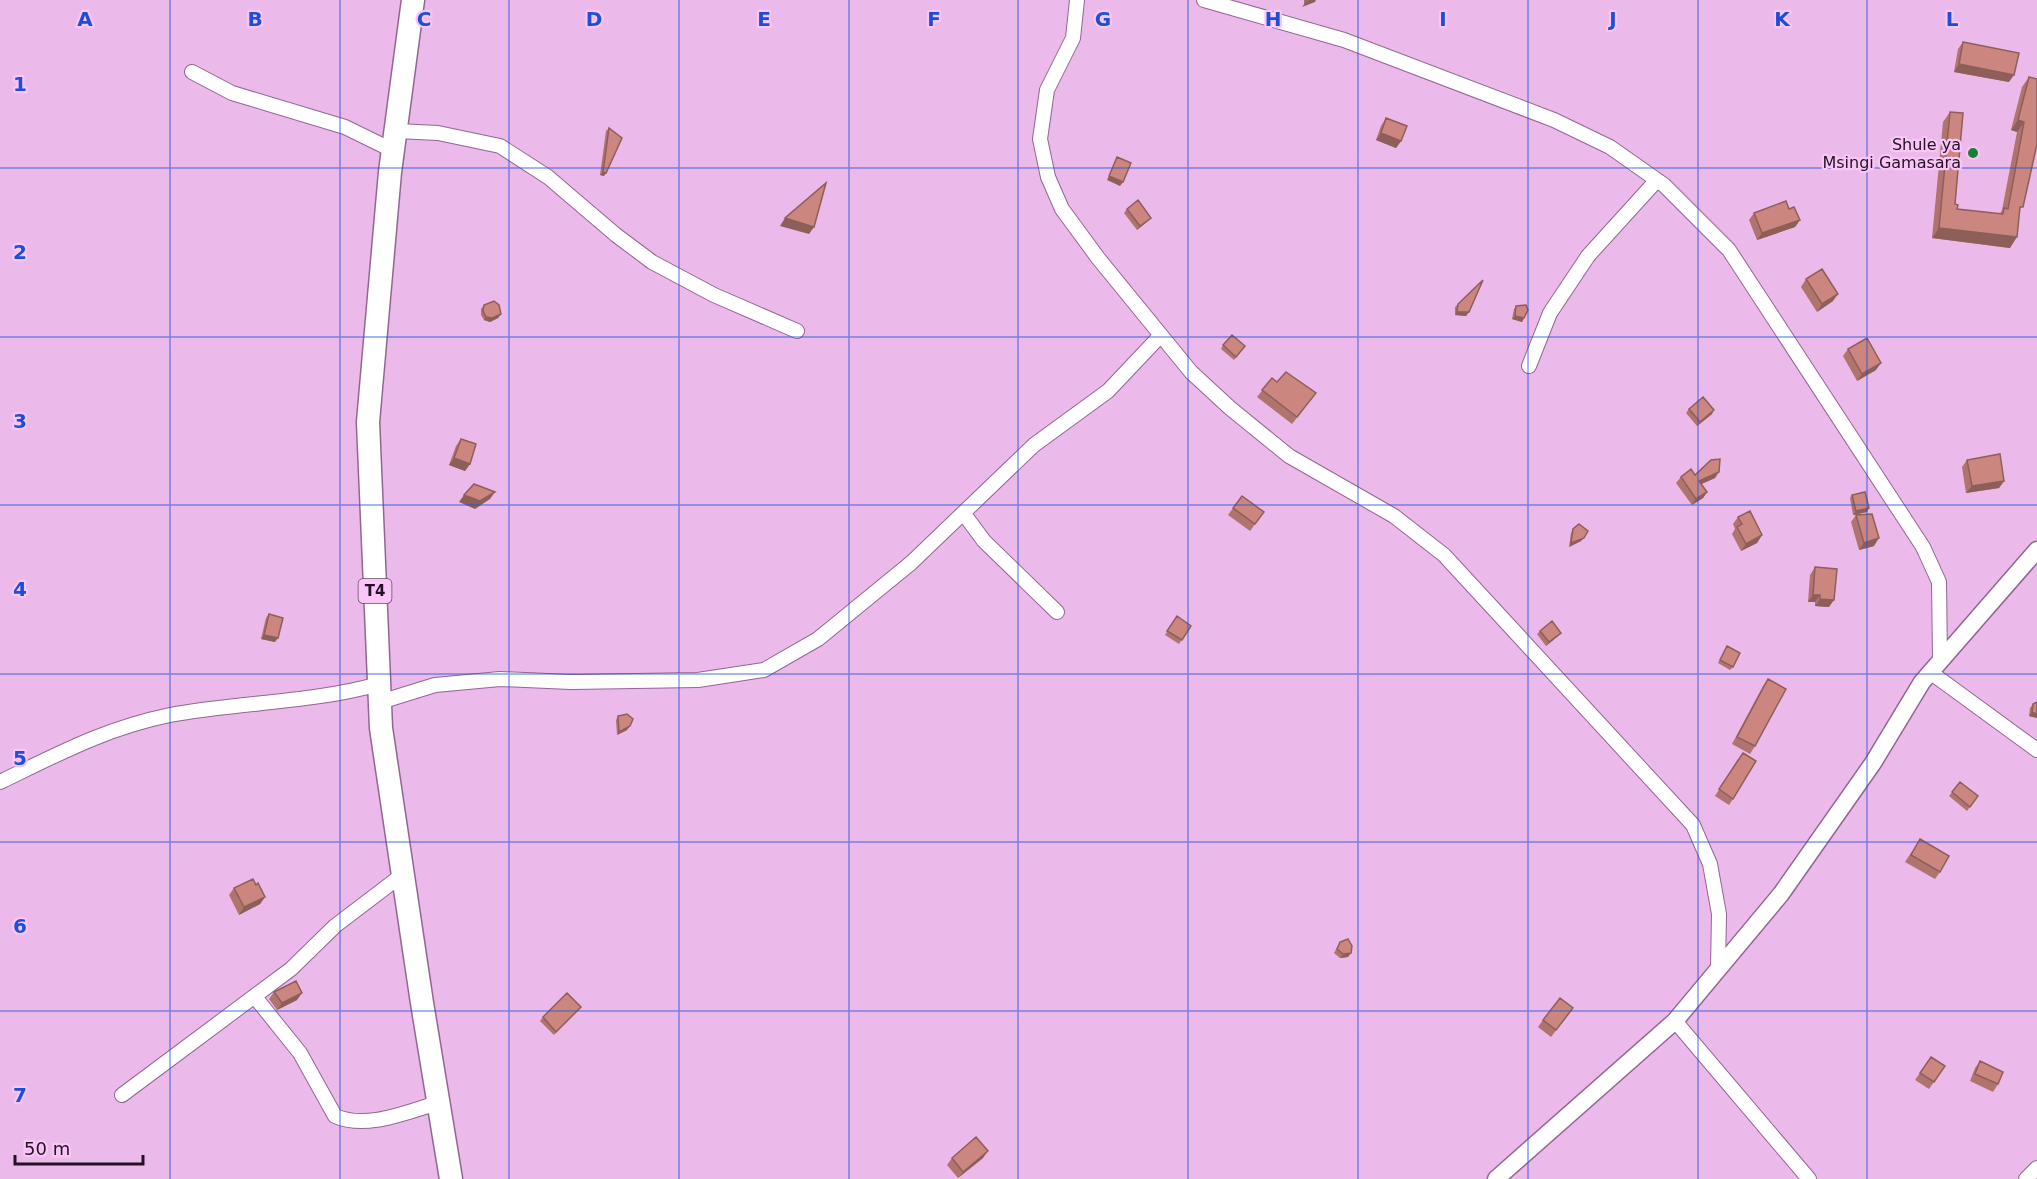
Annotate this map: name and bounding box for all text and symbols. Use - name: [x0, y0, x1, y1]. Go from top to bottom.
- text: A: [77, 7, 93, 31]
- text: B: [247, 7, 263, 31]
- text: C: [417, 7, 431, 31]
- text: D: [586, 7, 602, 31]
- text: E: [757, 7, 771, 31]
- text: F: [927, 7, 941, 31]
- text: G: [1095, 7, 1111, 31]
- text: H: [1265, 7, 1281, 31]
- text: I: [1439, 7, 1447, 31]
- text: J: [1607, 7, 1617, 31]
- text: K: [1774, 7, 1791, 31]
- text: L: [1946, 7, 1959, 31]
- text: 1: [13, 72, 27, 96]
- place label: Shule ya Msingi Gamasara: [1822, 135, 1961, 172]
- marker: Shule ya Msingi Gamasara: [1966, 146, 1980, 160]
- text: 2: [13, 240, 27, 264]
- text: 3: [13, 409, 27, 433]
- text: 4: [13, 577, 27, 601]
- road number: T4: [358, 579, 392, 603]
- text: 5: [13, 746, 27, 770]
- text: 6: [13, 914, 27, 938]
- text: 7: [13, 1083, 27, 1107]
- scale bar: [15, 1128, 142, 1166]
- text: 50 m: [24, 1138, 70, 1159]

